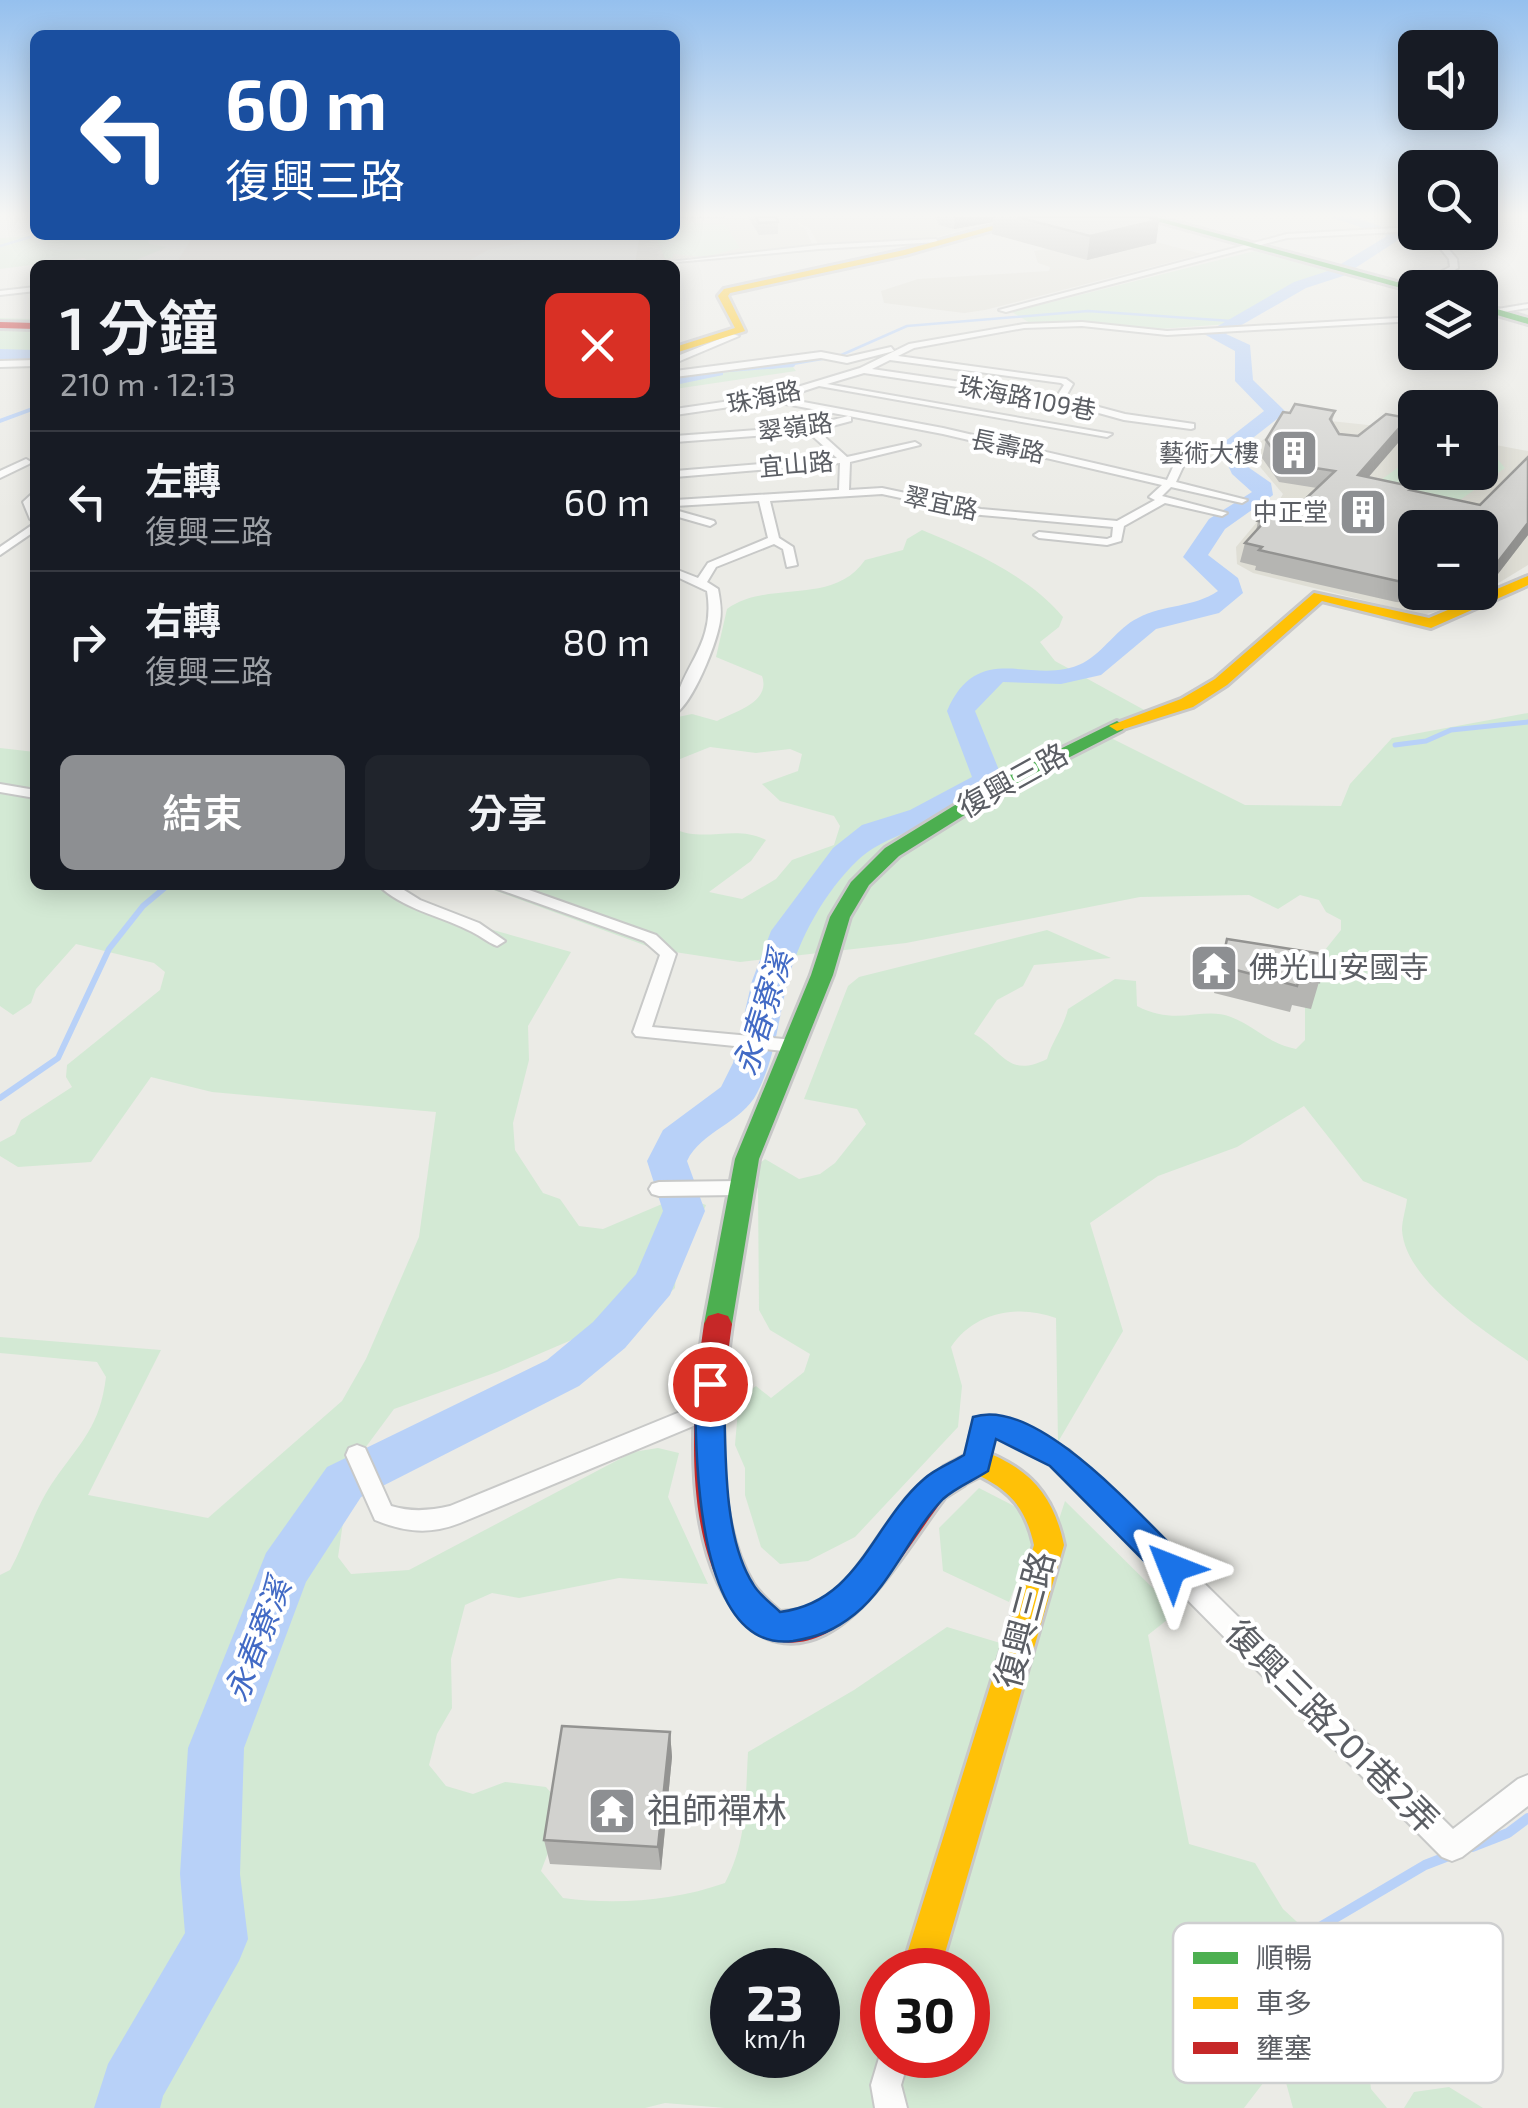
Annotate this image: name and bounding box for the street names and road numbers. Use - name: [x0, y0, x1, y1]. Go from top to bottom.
- street label: 珠海路109巷: [956, 369, 1098, 425]
- street label: 珠海路: [724, 374, 804, 418]
- street label: 翠嶺路: [756, 406, 834, 446]
- street label: 長壽路: [968, 423, 1048, 467]
- street label: 宜山路: [757, 445, 835, 481]
- street label: 翠宜路: [901, 480, 981, 524]
- street label: 復興三路: [951, 734, 1073, 824]
- street label: 復興三路: [985, 1546, 1061, 1693]
- street label: 復興三路201巷2弄: [1218, 1610, 1449, 1841]

